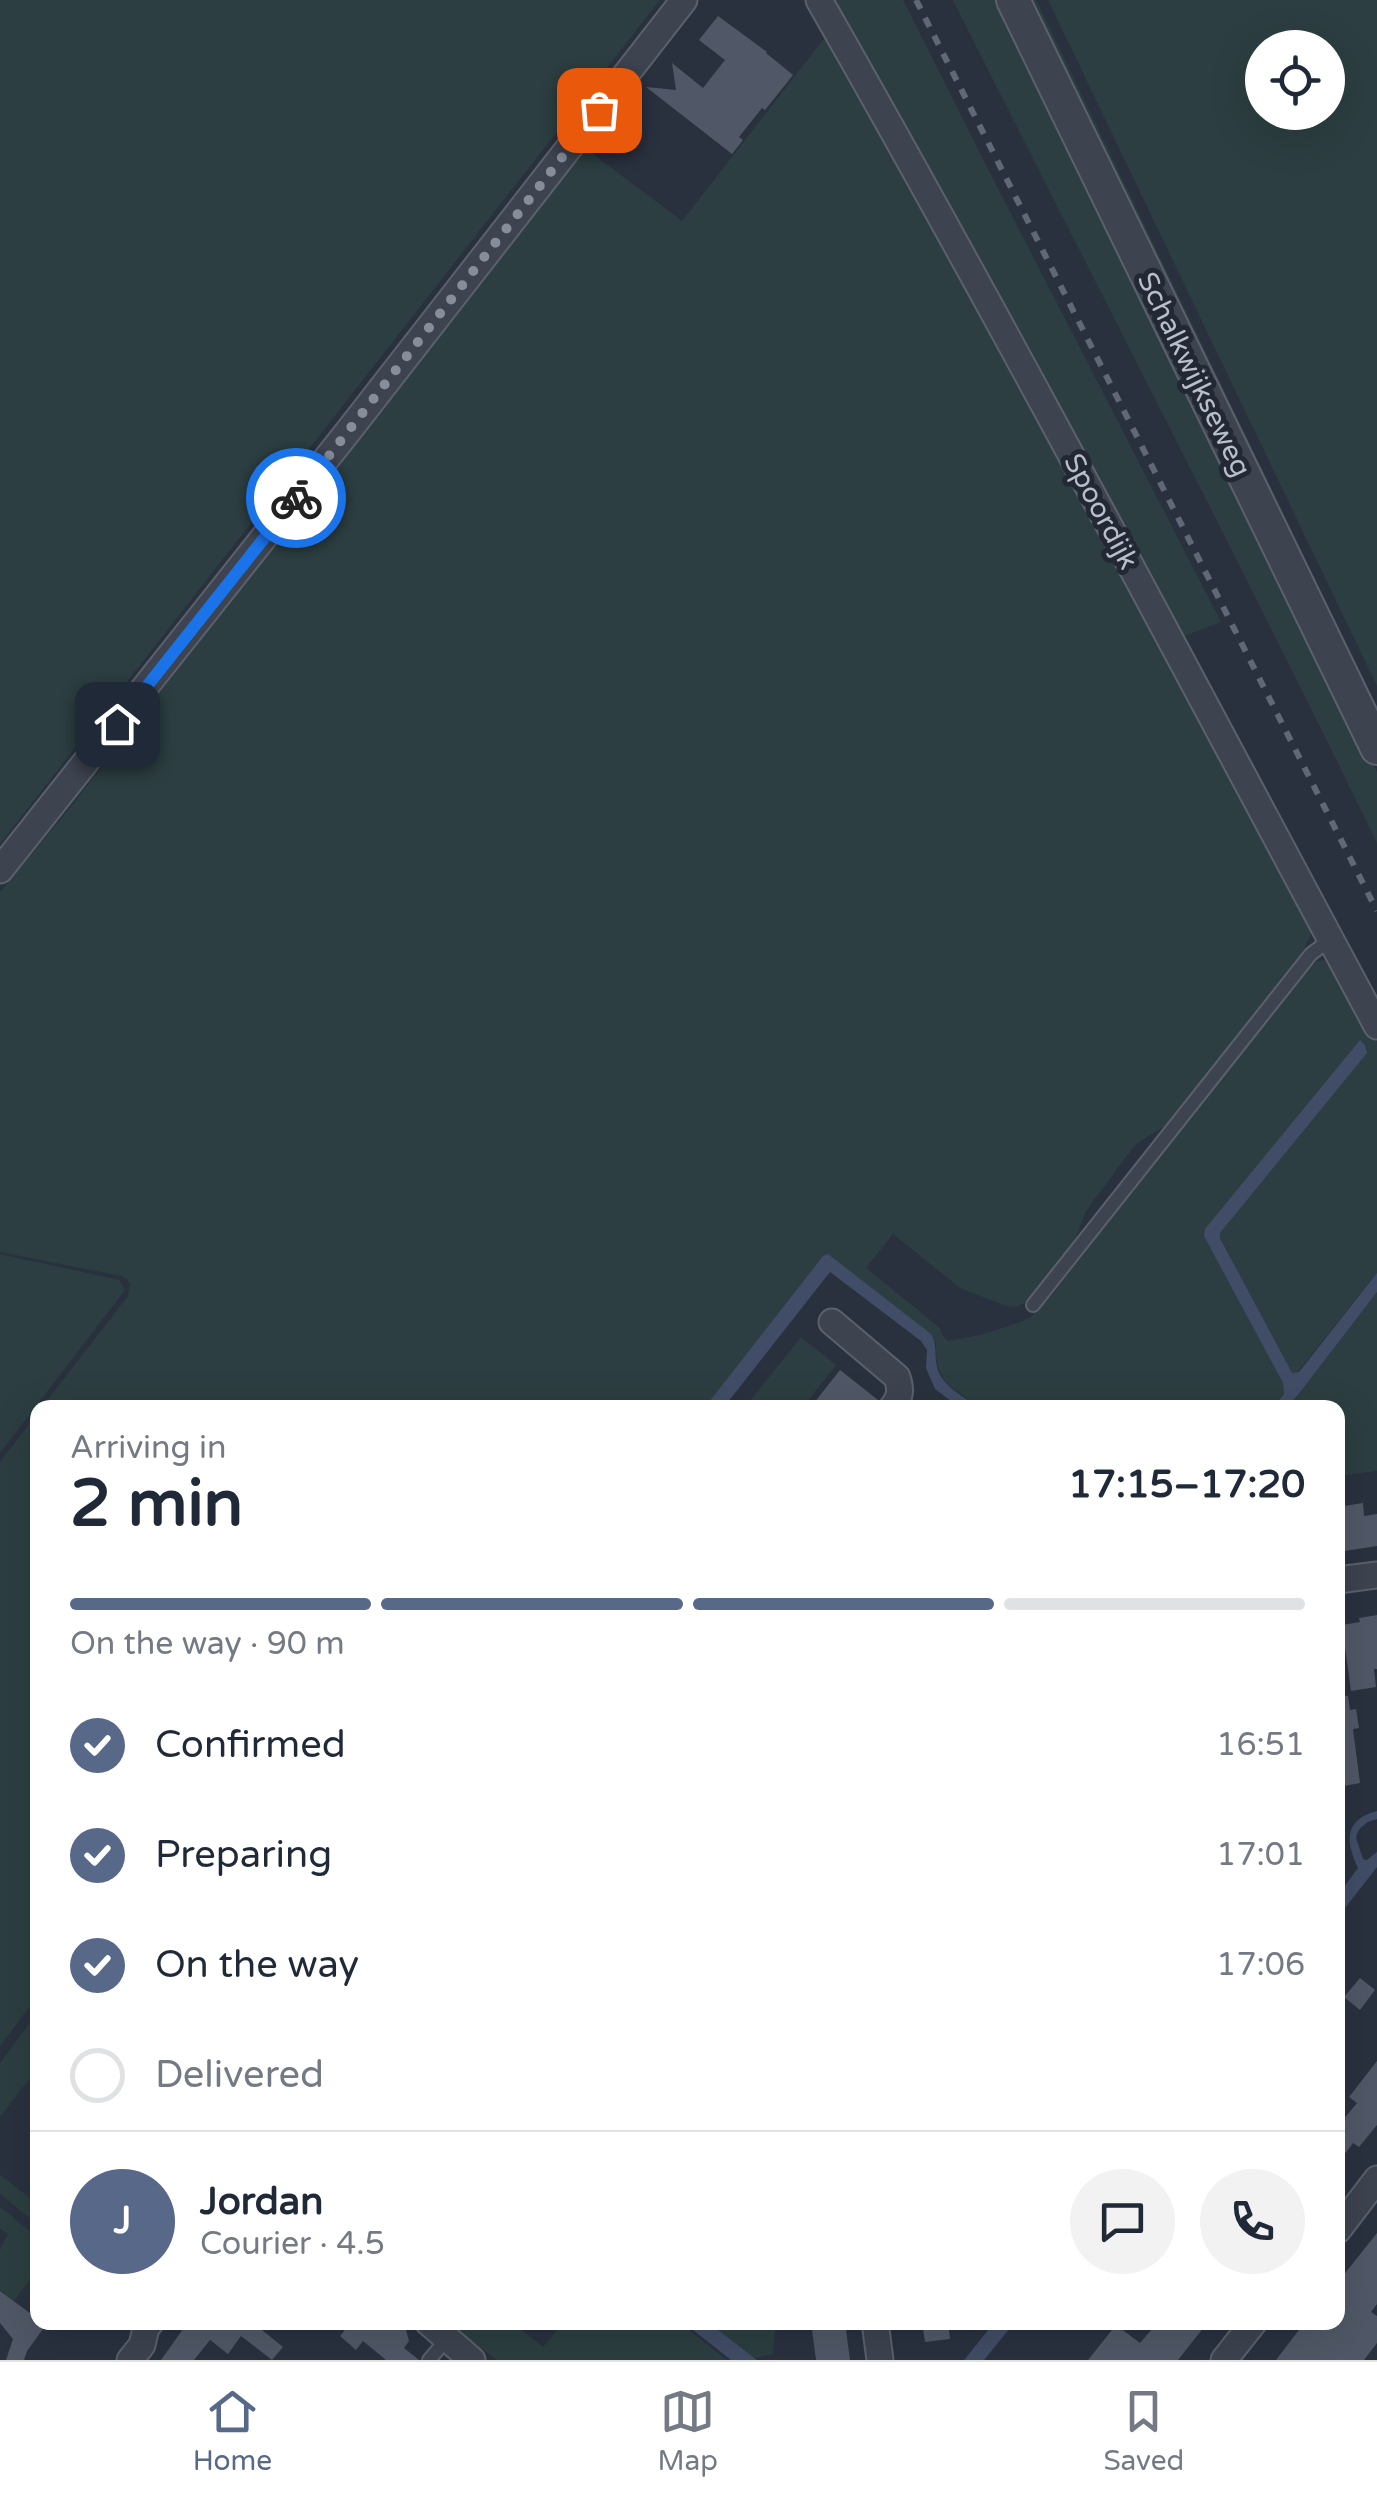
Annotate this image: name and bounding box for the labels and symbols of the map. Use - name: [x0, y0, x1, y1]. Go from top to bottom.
- pin: [557, 68, 642, 153]
- street label: Schalkwijkseweg: [1130, 267, 1258, 482]
- courier: [246, 448, 346, 548]
- street label: Spoordijk: [1057, 448, 1146, 575]
- pin: [75, 682, 160, 767]

